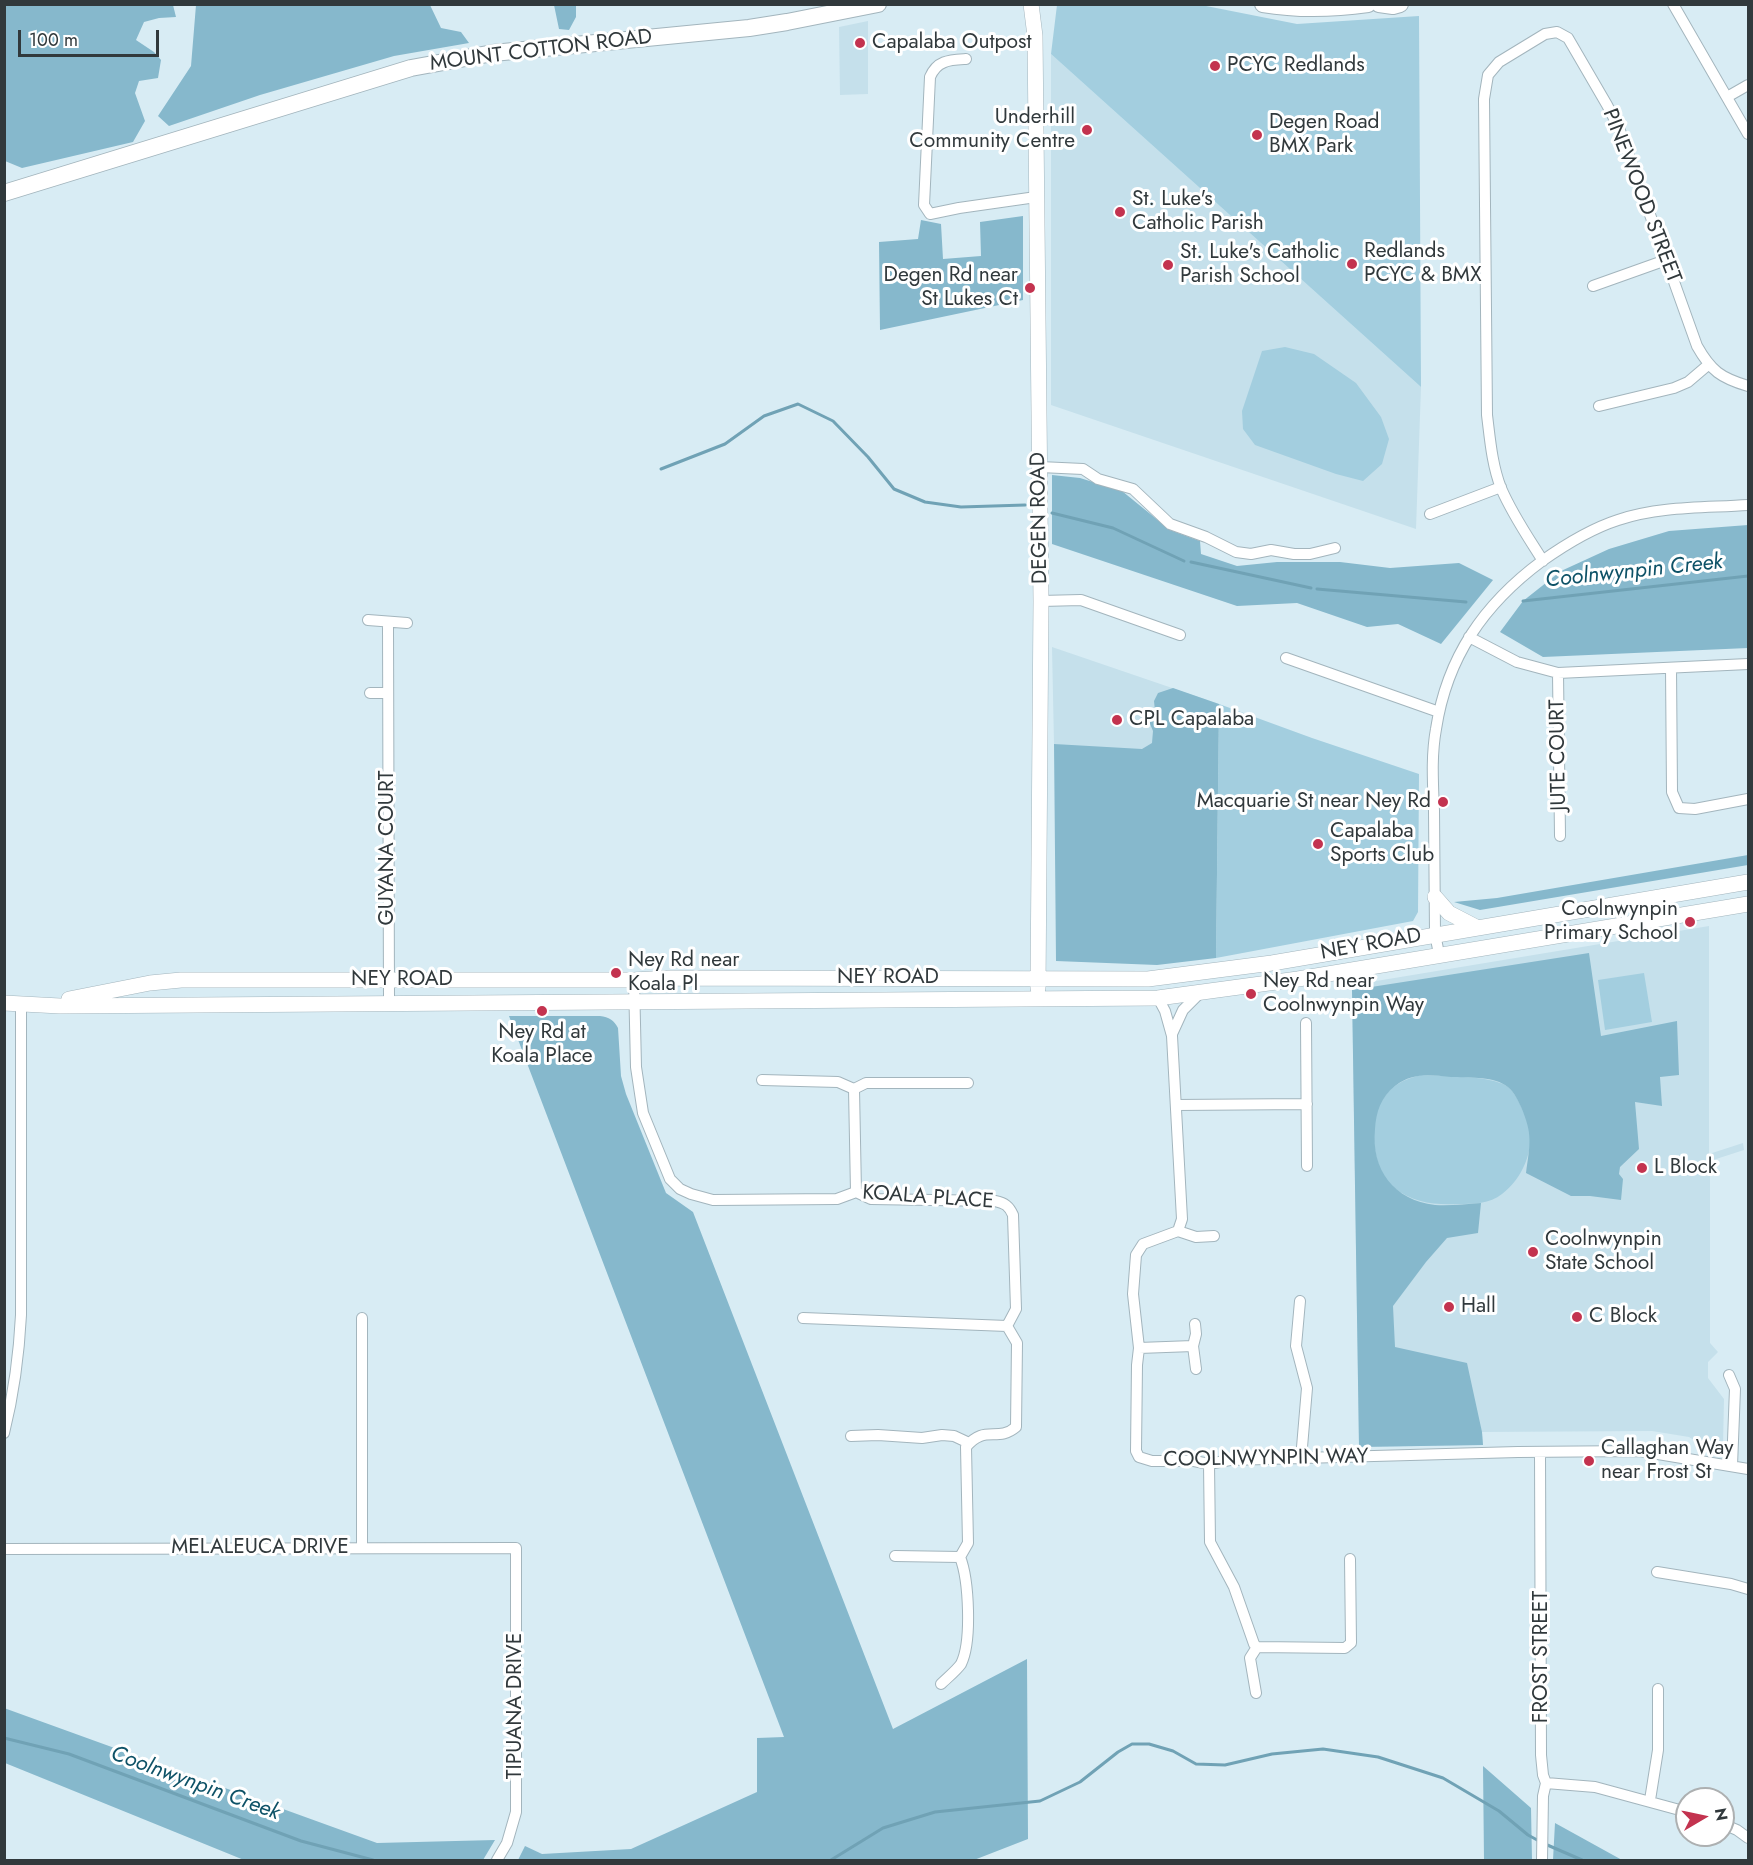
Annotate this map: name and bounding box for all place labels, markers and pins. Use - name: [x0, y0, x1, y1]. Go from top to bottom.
- place label: Capalaba Outpost: [872, 30, 1031, 56]
- marker: Capalaba Outpost: [853, 36, 867, 50]
- place label: PCYC Redlands: [1227, 53, 1365, 79]
- marker: PCYC Redlands: [1208, 59, 1222, 73]
- place label: Underhill Community Centre: [909, 105, 1075, 155]
- place label: Degen Road BMX Park: [1269, 110, 1380, 160]
- marker: Underhill Community Centre: [1080, 123, 1094, 137]
- marker: Degen Road BMX Park: [1250, 128, 1264, 142]
- place label: St. Luke's Catholic Parish: [1132, 187, 1264, 237]
- marker: St. Luke's Catholic Parish: [1113, 205, 1127, 219]
- place label: Redlands PCYC & BMX: [1364, 239, 1482, 289]
- place label: St. Luke's Catholic Parish School: [1180, 240, 1339, 290]
- marker: Redlands PCYC & BMX: [1345, 257, 1359, 271]
- marker: St. Luke's Catholic Parish School: [1161, 258, 1175, 272]
- place label: Degen Rd near St Lukes Ct: [884, 263, 1018, 313]
- marker: Degen Rd near St Lukes Ct: [1023, 281, 1037, 295]
- place label: CPL Capalaba: [1129, 707, 1254, 733]
- marker: CPL Capalaba: [1110, 713, 1124, 727]
- place label: Macquarie St near Ney Rd: [1197, 789, 1431, 815]
- marker: Macquarie St near Ney Rd: [1436, 795, 1450, 809]
- place label: Capalaba Sports Club: [1330, 819, 1434, 869]
- marker: Capalaba Sports Club: [1311, 837, 1325, 851]
- place label: Coolnwynpin Primary School: [1544, 897, 1678, 947]
- marker: Coolnwynpin Primary School: [1683, 915, 1697, 929]
- place label: Ney Rd near Koala Pl: [628, 948, 739, 998]
- marker: Ney Rd near Koala Pl: [609, 966, 623, 980]
- place label: Ney Rd near Coolnwynpin Way: [1263, 969, 1424, 1019]
- marker: Ney Rd near Coolnwynpin Way: [1244, 987, 1258, 1001]
- marker: Ney Rd at Koala Place: [535, 1004, 549, 1018]
- place label: Ney Rd at Koala Place: [491, 1020, 593, 1070]
- place label: L Block: [1654, 1155, 1717, 1181]
- marker: L Block: [1635, 1161, 1649, 1175]
- place label: Coolnwynpin State School: [1545, 1227, 1662, 1277]
- marker: Coolnwynpin State School: [1526, 1245, 1540, 1259]
- place label: Hall: [1461, 1294, 1496, 1320]
- marker: Hall: [1442, 1300, 1456, 1314]
- place label: C Block: [1589, 1304, 1657, 1330]
- marker: C Block: [1570, 1310, 1584, 1324]
- place label: Callaghan Way near Frost St: [1601, 1436, 1734, 1486]
- marker: Callaghan Way near Frost St: [1582, 1454, 1596, 1468]

